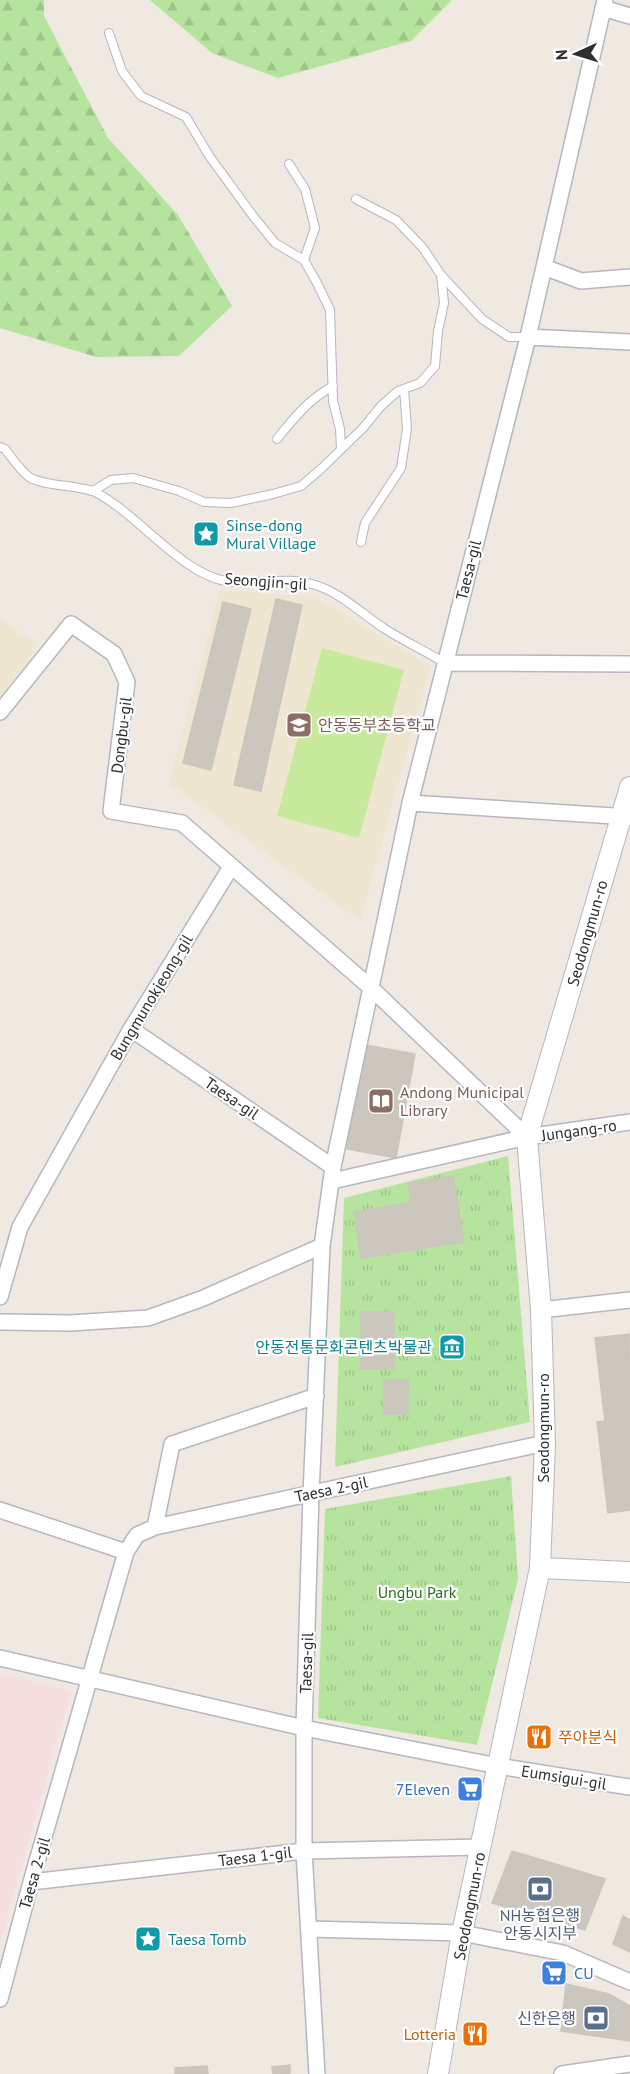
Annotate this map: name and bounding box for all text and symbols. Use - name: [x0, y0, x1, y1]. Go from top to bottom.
- north arrow: [546, 24, 606, 84]
- text: N: [551, 49, 571, 61]
- place label: Sinse-dong Mural Village: [226, 515, 317, 553]
- place icon: Sinse-dong Mural Village: [191, 519, 221, 549]
- street label: Taesa-gil: [451, 538, 485, 602]
- street label: Seongjin-gil: [224, 568, 308, 594]
- street label: Dongbu-gil: [106, 695, 136, 774]
- school or university icon: 안동동부초등학교: [284, 710, 314, 740]
- place label: 안동동부초등학교: [318, 715, 436, 735]
- street label: Seodongmun-ro: [562, 878, 612, 988]
- street label: Bungmunokjeong-gil: [106, 930, 197, 1064]
- street label: Taesa-gil: [201, 1073, 263, 1124]
- place label: Andong Municipal Library: [400, 1082, 524, 1120]
- library icon: Andong Municipal Library: [366, 1086, 396, 1116]
- street label: Jungang-ro: [539, 1115, 618, 1145]
- museum icon: 안동전통문화콘텐츠박물관: [437, 1332, 467, 1362]
- place label: 안동전통문화콘텐츠박물관: [255, 1337, 432, 1357]
- street label: Seodongmun-ro: [533, 1373, 553, 1483]
- street label: Taesa 2-gil: [293, 1471, 370, 1507]
- park label: Ungbu Park: [378, 1582, 457, 1602]
- street label: Taesa-gil: [295, 1632, 317, 1694]
- restaurant icon: 쭈야분식: [524, 1722, 554, 1752]
- place label: 쭈야분식: [558, 1727, 617, 1747]
- street label: Eumsigui-gil: [520, 1760, 608, 1794]
- supermarket icon: 7Eleven: [455, 1774, 485, 1804]
- place label: 7Eleven: [396, 1779, 450, 1799]
- street label: Taesa 2-gil: [14, 1834, 54, 1911]
- street label: Taesa 1-gil: [217, 1842, 293, 1870]
- street label: Seodongmun-ro: [449, 1850, 489, 1962]
- bank icon: NH농협은행 안동시지부: [525, 1874, 555, 1904]
- place label: NH농협은행 안동시지부: [500, 1905, 580, 1943]
- place icon: Taesa Tomb: [133, 1924, 163, 1954]
- place label: Taesa Tomb: [168, 1929, 247, 1949]
- supermarket icon: CU: [539, 1958, 569, 1988]
- place label: CU: [574, 1963, 594, 1983]
- bank icon: 신한은행: [581, 2003, 611, 2033]
- place label: 신한은행: [517, 2008, 576, 2028]
- restaurant icon: Lotteria: [460, 2019, 490, 2049]
- place label: Lotteria: [404, 2024, 456, 2044]

